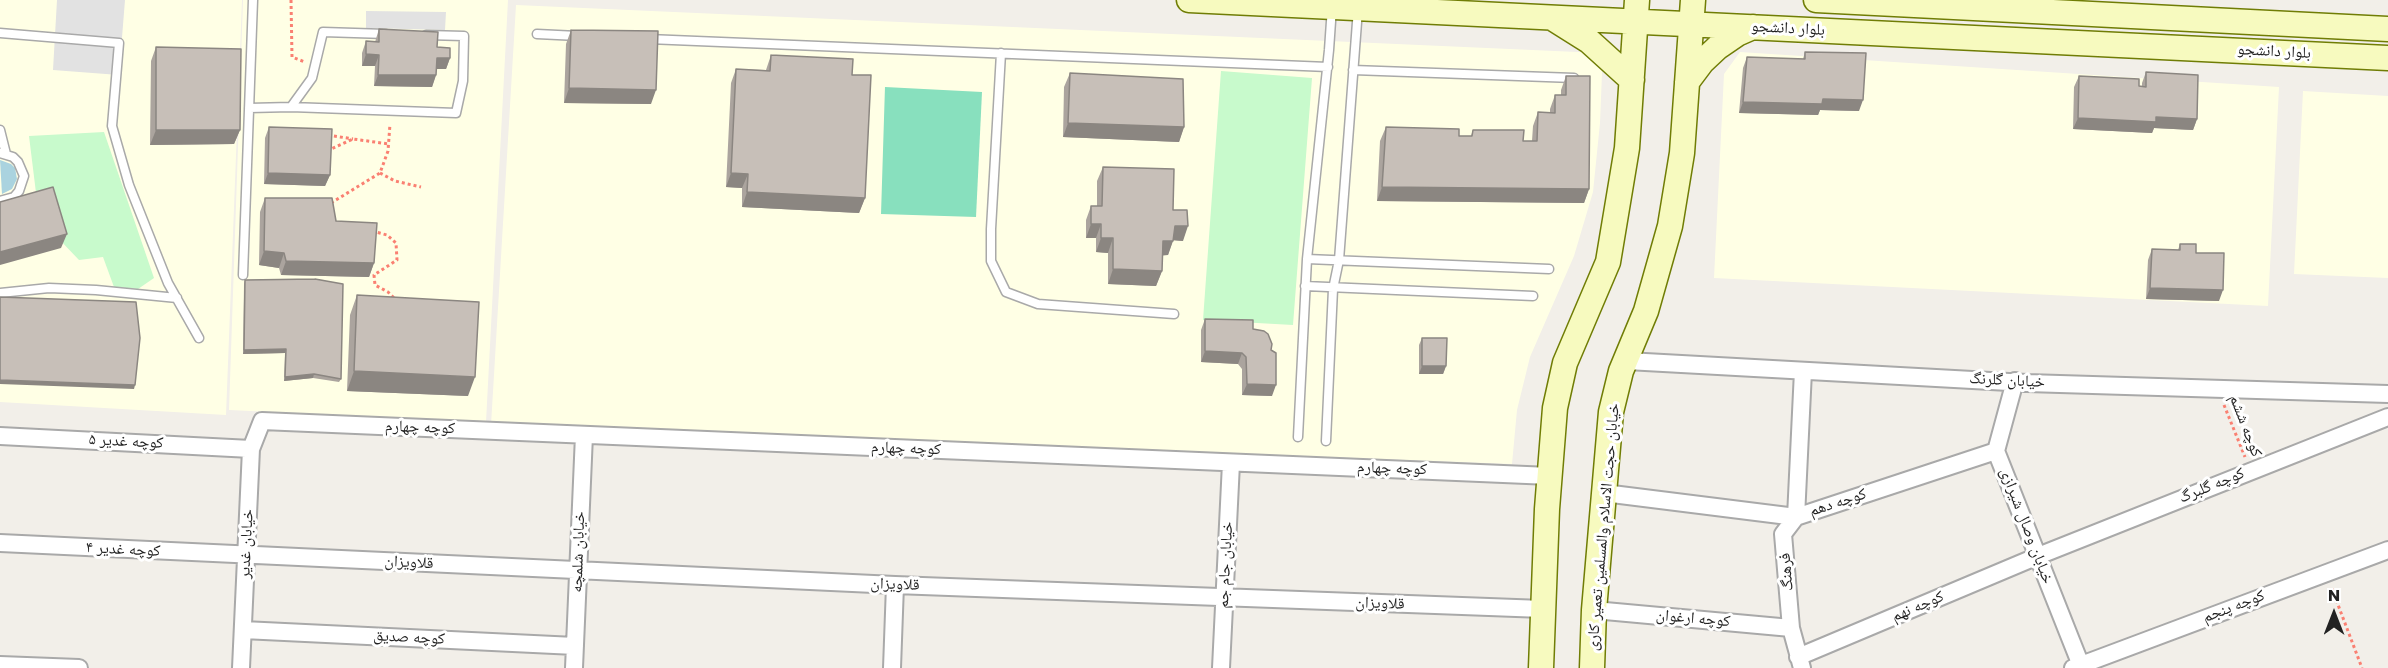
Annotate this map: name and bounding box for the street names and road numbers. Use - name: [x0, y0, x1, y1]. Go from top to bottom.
- street label: بلوار دانشجو: [1751, 17, 1825, 41]
- street label: بلوار دانشجو: [2237, 40, 2311, 64]
- street label: خیابان گلرنگ: [1969, 369, 2045, 393]
- street label: کوچه ششم: [2224, 392, 2266, 460]
- street label: خیابان حجت الاسلام والمسلمین تعمیر کاری: [1584, 402, 1624, 652]
- street label: کوچه چهارم: [385, 417, 455, 439]
- street label: کوچه غدیر ۵: [88, 430, 164, 454]
- street label: کوچه چهارم: [871, 438, 941, 460]
- street label: کوچه چهارم: [1357, 458, 1427, 480]
- street label: کوچه گلبرگ: [2176, 464, 2248, 508]
- street label: خیابان وصال شیرازی: [1995, 465, 2057, 587]
- street label: کوچه دهم: [1807, 485, 1869, 521]
- street label: خیابان غدیر: [236, 509, 258, 579]
- street label: خیابان شلمچه: [568, 511, 590, 593]
- street label: خیابان جام جم: [1214, 521, 1238, 609]
- street label: کوچه غدیر ۴: [85, 538, 161, 562]
- street label: قلاویزان: [384, 552, 434, 574]
- street label: فرهنگ: [1776, 552, 1798, 592]
- street label: قلاویزان: [870, 575, 920, 595]
- street label: کوچه پنجم: [2200, 586, 2268, 628]
- street label: کوچه نهم: [1889, 587, 1947, 627]
- street label: قلاویزان: [1355, 594, 1405, 614]
- street label: کوچه ارغوان: [1655, 606, 1731, 632]
- street label: کوچه صدیق: [373, 627, 445, 649]

